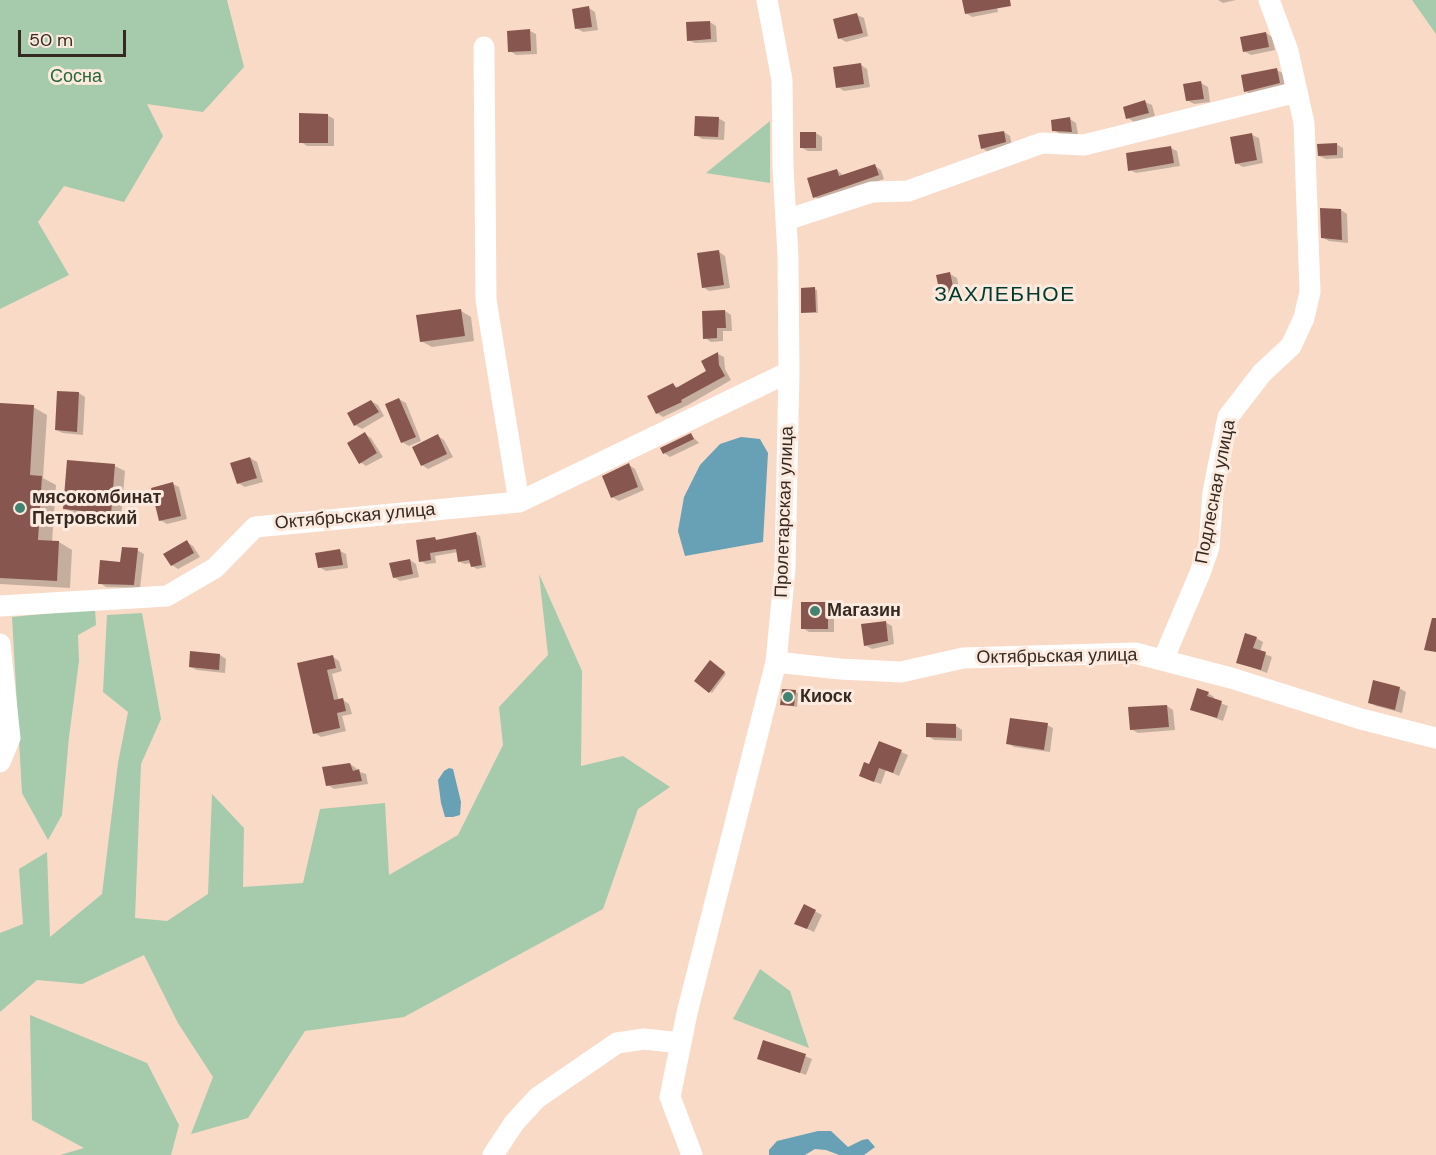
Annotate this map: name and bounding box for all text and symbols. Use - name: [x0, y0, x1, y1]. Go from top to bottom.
- scale bar: [21, 18, 129, 56]
- text: 50 m: [29, 28, 73, 52]
- park label: Сосна: [50, 66, 102, 88]
- district label: ЗАХЛЕБНОЕ: [934, 282, 1076, 308]
- street label: Подлесная улица: [1191, 418, 1241, 566]
- street label: Пролетарская улица: [771, 426, 799, 598]
- place label: мясокомбинат Петровский: [32, 487, 161, 530]
- street label: Октябрьская улица: [274, 499, 436, 535]
- marker: мясокомбинат Петровский: [13, 501, 27, 515]
- place label: Магазин: [827, 600, 901, 622]
- marker: Магазин: [808, 604, 822, 618]
- street label: Октябрьская улица: [976, 645, 1138, 669]
- place label: Киоск: [800, 686, 852, 708]
- marker: Киоск: [781, 690, 795, 704]

